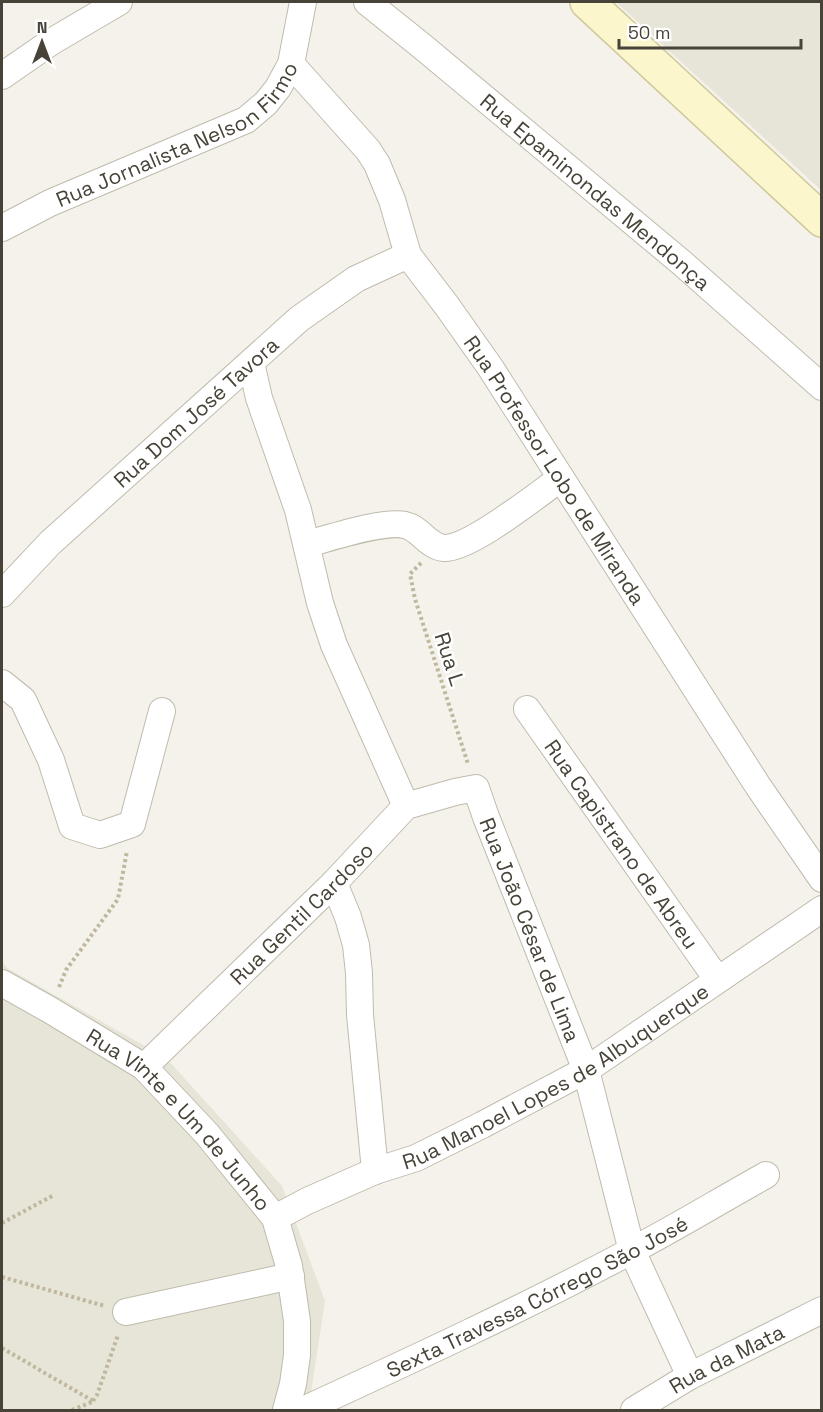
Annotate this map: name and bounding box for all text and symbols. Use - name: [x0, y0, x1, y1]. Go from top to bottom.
- north arrow: [12, 12, 72, 72]
- scale bar: [619, 12, 800, 50]
- text: N: [37, 17, 47, 38]
- text: 50 m: [628, 21, 670, 44]
- street label: Rua Jornalista Nelson Firmo: [52, 57, 303, 213]
- street label: Rua Epaminondas Mendonça: [475, 87, 717, 296]
- street label: Rua Professor Lobo de Miranda: [458, 330, 652, 610]
- street label: Rua Dom José Tavora: [108, 331, 284, 493]
- street label: Rua L: [429, 629, 471, 689]
- street label: Rua Capistrano de Abreu: [539, 734, 705, 954]
- street label: Rua João César de Lima: [474, 813, 587, 1046]
- street label: Rua Gentil Cardoso: [224, 836, 379, 990]
- street label: Rua Manoel Lopes de Albuquerque: [399, 977, 714, 1175]
- street label: Rua Vinte e Um de Junho: [82, 1022, 277, 1216]
- street label: Sexta Travessa Córrego São José: [382, 1209, 692, 1383]
- street label: Rua da Mata: [664, 1318, 789, 1399]

